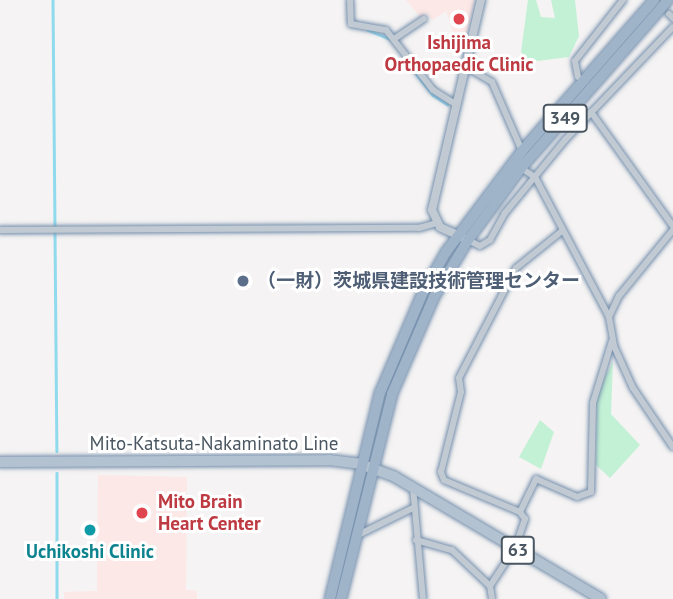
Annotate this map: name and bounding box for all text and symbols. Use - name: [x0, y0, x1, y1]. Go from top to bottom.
- marker: Ishijima Orthopaedic Clinic: [449, 9, 469, 29]
- place label: Ishijima Orthopaedic Clinic: [384, 32, 534, 76]
- road number: 349: [542, 104, 588, 132]
- place label: （一財）茨城県建設技術管理センター: [257, 270, 580, 292]
- marker: （一財）茨城県建設技術管理センター: [235, 273, 251, 289]
- street label: Mito-Katsuta-Nakaminato Line: [90, 433, 338, 455]
- place label: Mito Brain Heart Center: [158, 491, 261, 535]
- marker: Mito Brain Heart Center: [132, 503, 152, 523]
- marker: Uchikoshi Clinic: [82, 522, 98, 538]
- road number: 63: [500, 536, 536, 564]
- place label: Uchikoshi Clinic: [26, 541, 154, 563]

